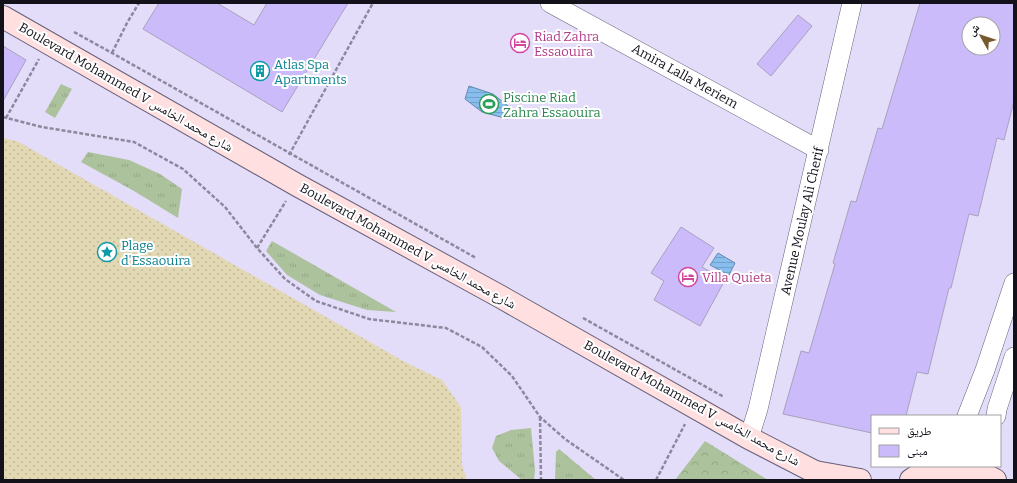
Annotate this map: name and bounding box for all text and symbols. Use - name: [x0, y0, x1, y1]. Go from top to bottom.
- north arrow: [961, 16, 1001, 56]
- street label: Boulevard Mohammed V شارع محمد الخامس: [15, 19, 236, 156]
- text: ش: [965, 21, 983, 39]
- place label: Riad Zahra Essaouira: [534, 29, 599, 59]
- hotel icon: Riad Zahra Essaouira: [509, 32, 531, 54]
- street label: Amira Lalla Meriem: [629, 41, 741, 112]
- place label: Atlas Spa Apartments: [274, 57, 347, 87]
- building icon: Atlas Spa Apartments: [249, 60, 271, 82]
- place label: Piscine Riad Zahra Essaouira: [503, 90, 601, 120]
- sports icon: Piscine Riad Zahra Essaouira: [478, 93, 500, 115]
- street label: Avenue Moulay Ali Cherif: [778, 144, 827, 296]
- street label: Boulevard Mohammed V شارع محمد الخامس: [296, 180, 519, 314]
- place label: Plage d'Essaouira: [121, 238, 191, 268]
- place icon: Plage d'Essaouira: [96, 241, 118, 263]
- hotel icon: Villa Quieta: [677, 266, 699, 288]
- place label: Villa Quieta: [702, 270, 772, 285]
- street label: Boulevard Mohammed V شارع محمد الخامس: [580, 337, 803, 471]
- legend: [871, 415, 1001, 467]
- text: طريق: [907, 424, 932, 438]
- text: مبنى: [907, 444, 928, 458]

